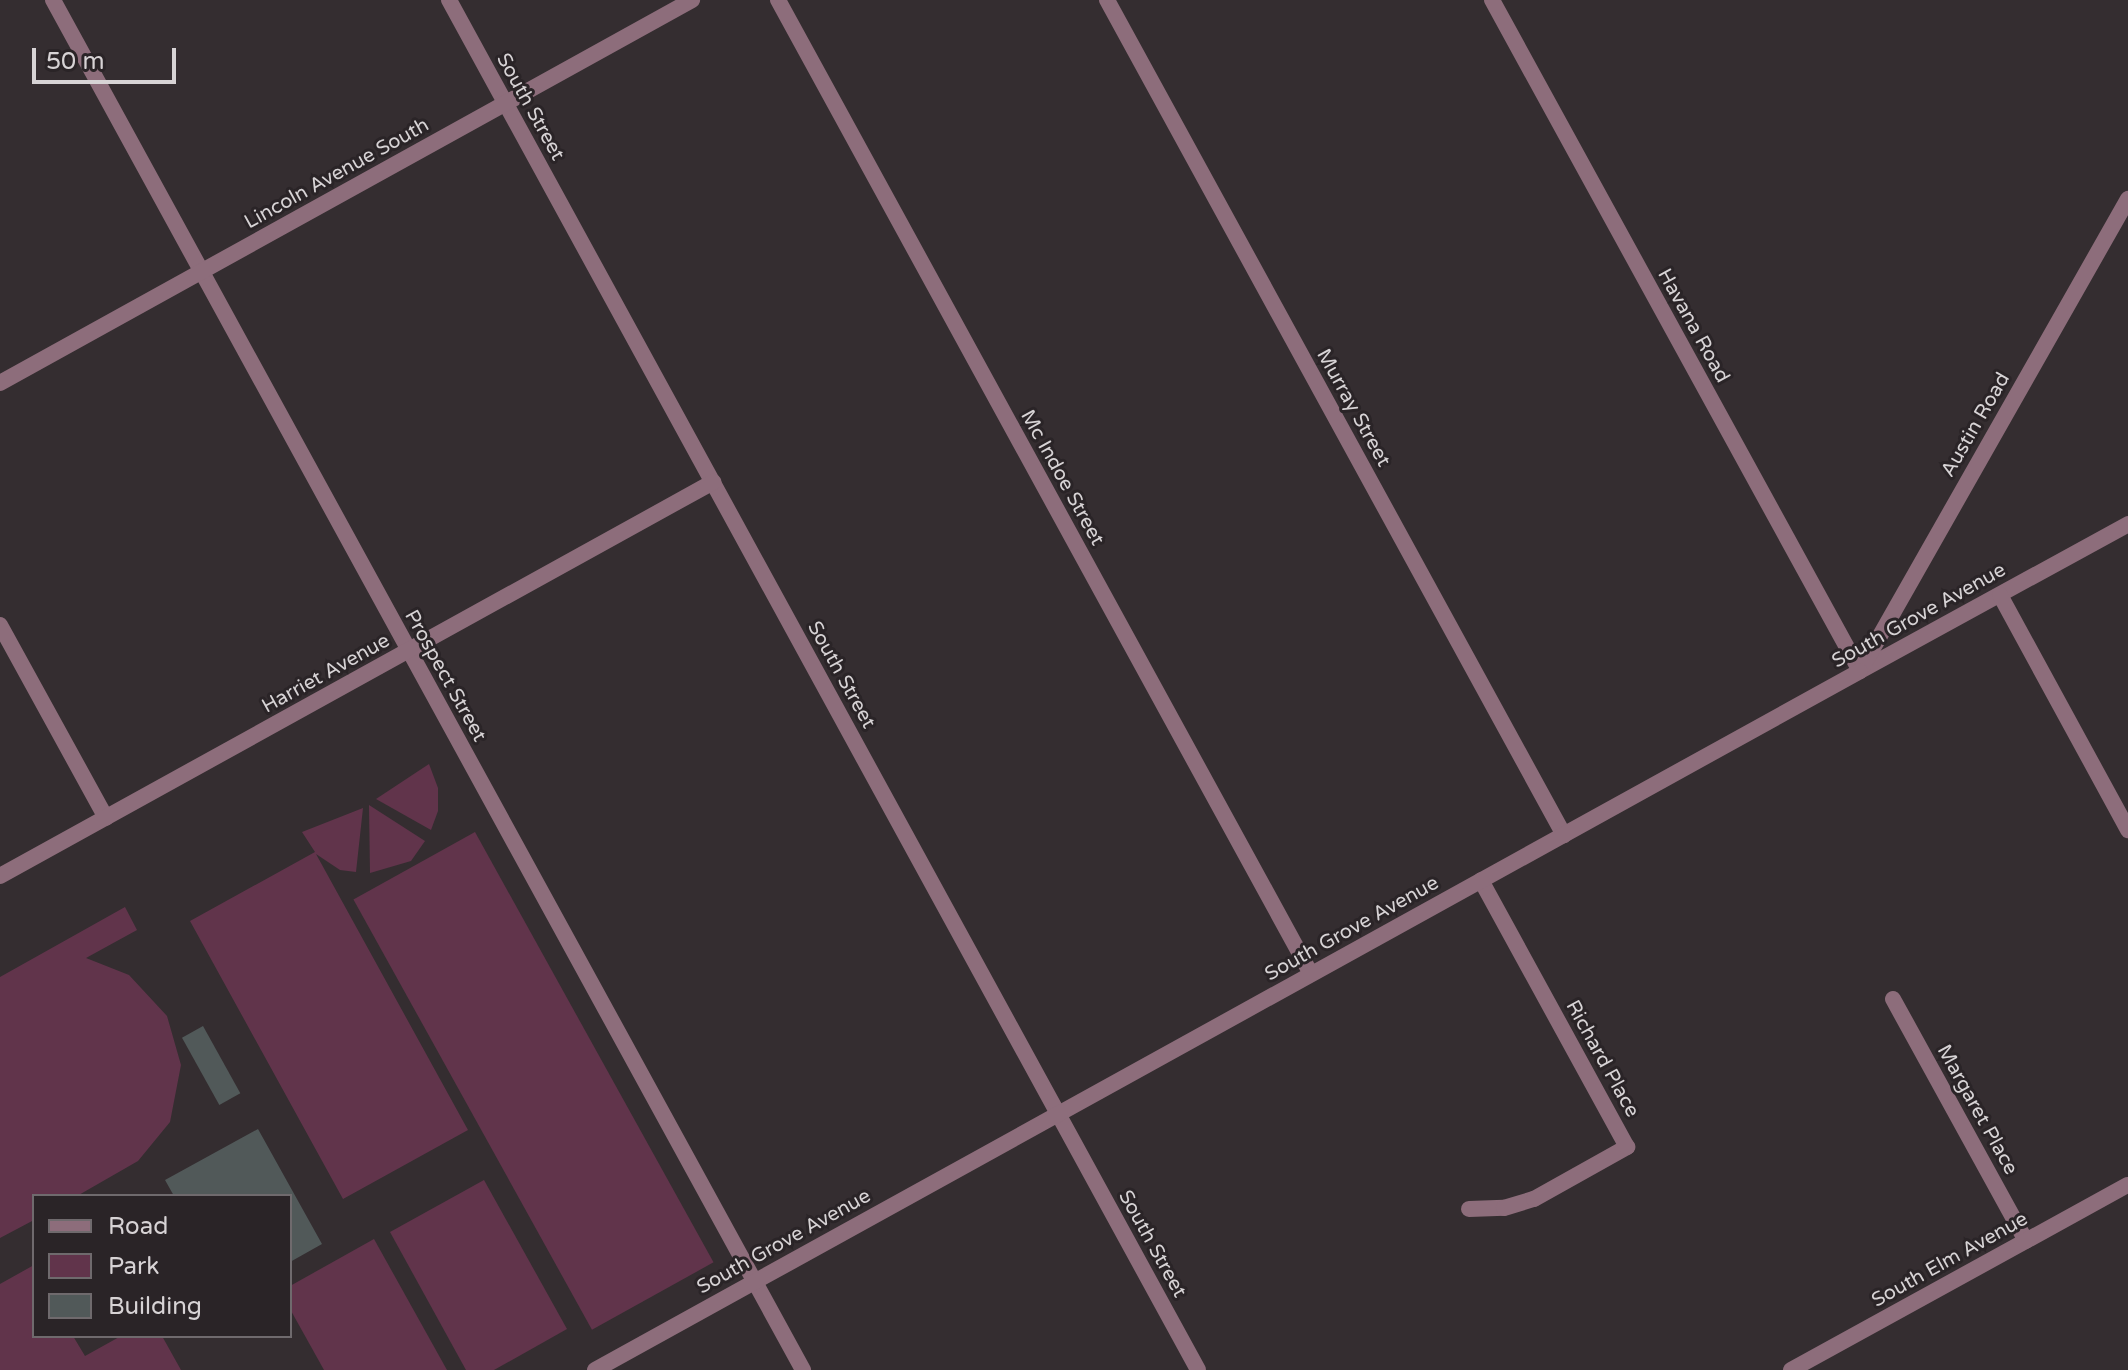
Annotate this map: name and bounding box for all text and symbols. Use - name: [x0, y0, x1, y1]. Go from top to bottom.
- scale bar: [36, 32, 180, 82]
- text: 50 m: [46, 47, 104, 76]
- street label: South Street: [491, 49, 569, 165]
- street label: Lincoln Avenue South: [241, 113, 433, 235]
- street label: Havana Road: [1652, 265, 1734, 387]
- street label: Murray Street: [1311, 345, 1395, 471]
- street label: Austin Road: [1936, 369, 2016, 481]
- street label: Mc Indoe Street: [1015, 406, 1109, 550]
- street label: South Grove Avenue: [1828, 558, 2010, 674]
- street label: Prospect Street: [399, 606, 491, 746]
- street label: South Street: [802, 617, 880, 733]
- street label: Harriet Avenue: [258, 629, 394, 719]
- street label: South Grove Avenue: [1261, 871, 1443, 987]
- street label: Richard Place: [1560, 996, 1644, 1122]
- street label: Margaret Place: [1931, 1041, 2023, 1179]
- street label: South Grove Avenue: [693, 1184, 875, 1300]
- street label: South Street: [1113, 1186, 1191, 1302]
- legend: [32, 1194, 292, 1338]
- street label: South Elm Avenue: [1868, 1207, 2032, 1313]
- text: Road: [108, 1212, 168, 1241]
- text: Park: [108, 1252, 159, 1281]
- text: Building: [108, 1292, 202, 1321]

